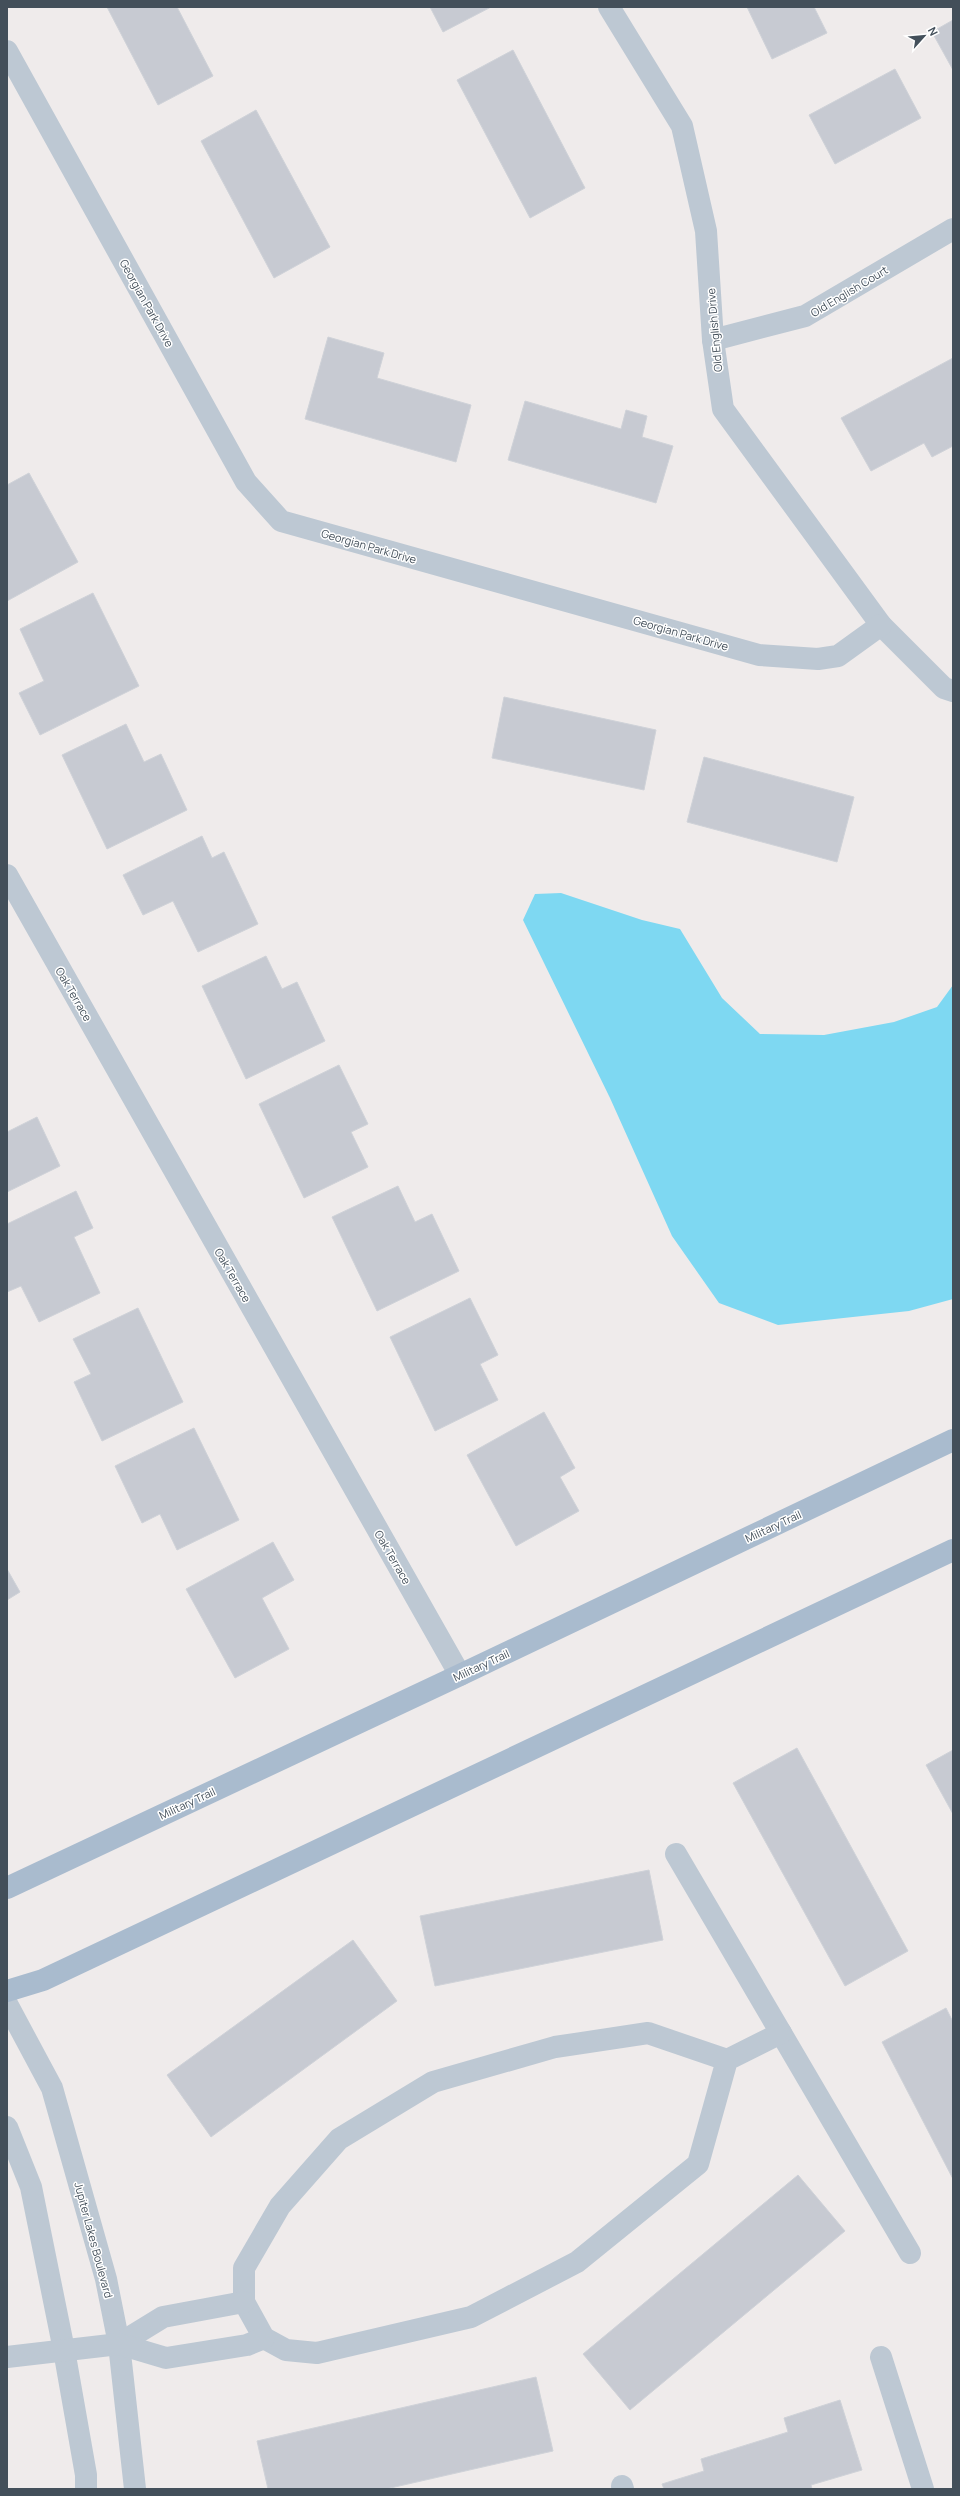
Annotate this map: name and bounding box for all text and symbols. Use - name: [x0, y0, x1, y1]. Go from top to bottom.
- north arrow: [904, 16, 944, 56]
- text: N: [925, 24, 942, 38]
- street label: Georgian Park Drive: [117, 256, 178, 350]
- street label: Old English Court: [808, 262, 890, 320]
- street label: Old English Drive: [703, 287, 725, 372]
- street label: Georgian Park Drive: [320, 525, 419, 567]
- street label: Georgian Park Drive: [632, 612, 731, 654]
- street label: Oak Terrace: [53, 964, 96, 1024]
- street label: Oak Terrace: [212, 1245, 255, 1305]
- street label: Military Trail: [742, 1506, 804, 1546]
- street label: Oak Terrace: [372, 1527, 415, 1587]
- street label: Military Trail: [450, 1645, 512, 1685]
- street label: Military Trail: [156, 1783, 218, 1823]
- street label: Jupiter Lakes Boulevard: [71, 2180, 117, 2300]

